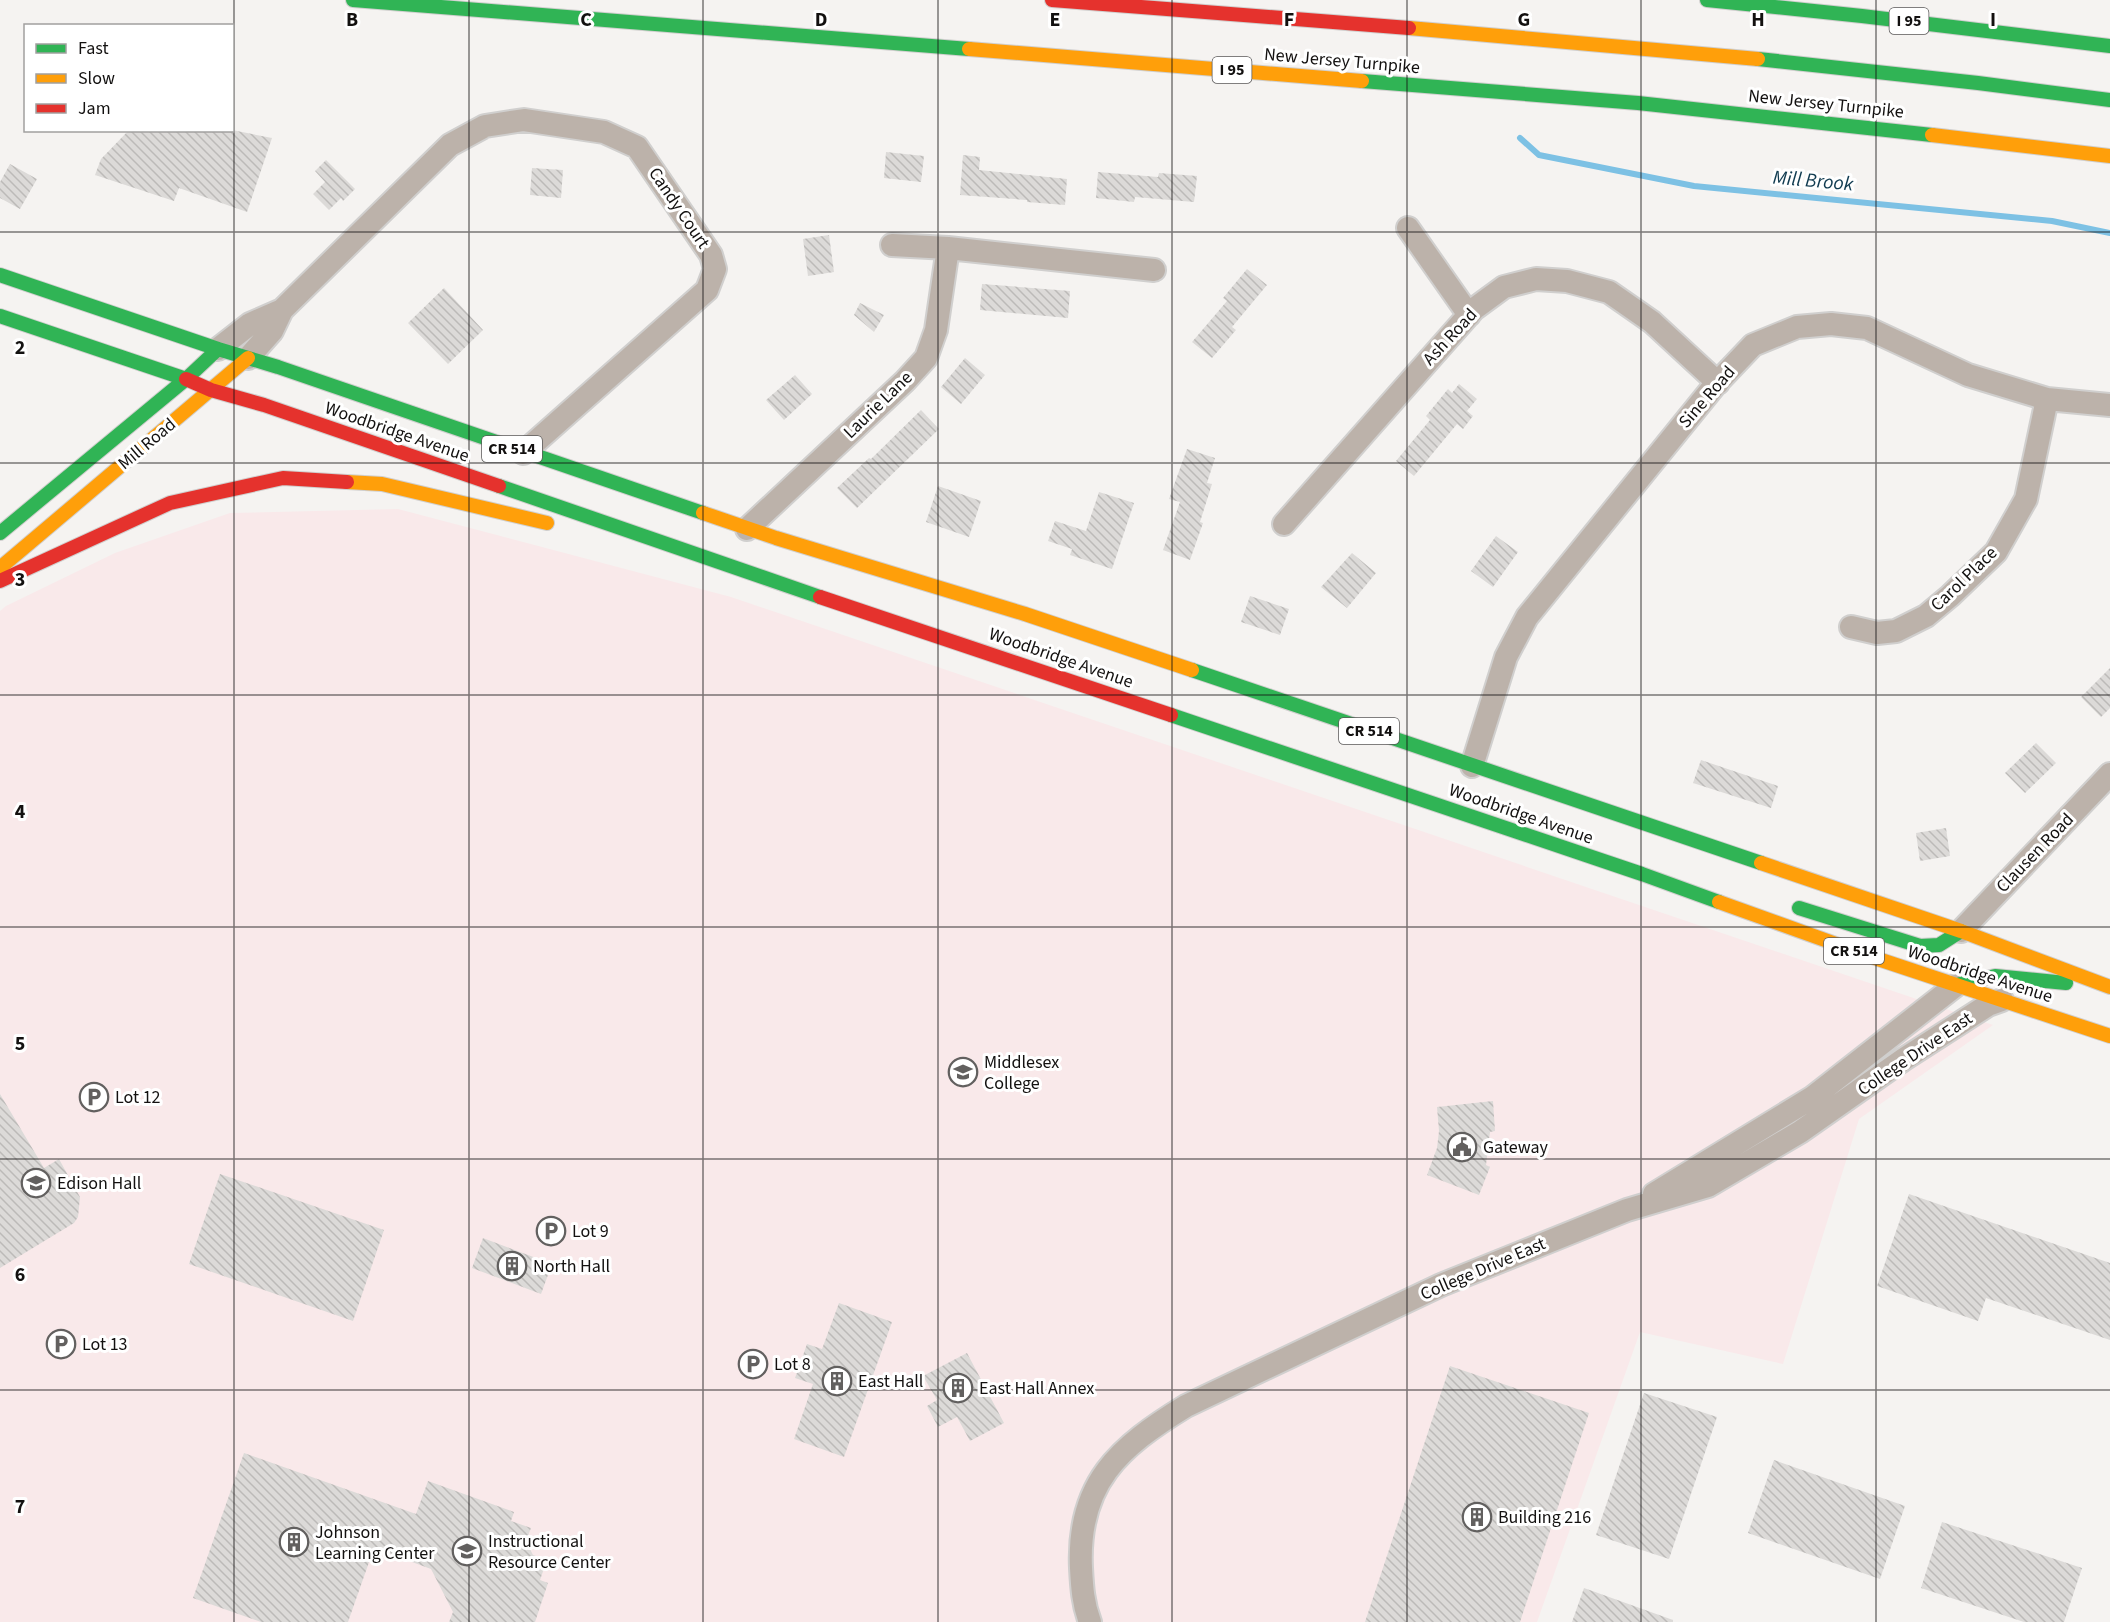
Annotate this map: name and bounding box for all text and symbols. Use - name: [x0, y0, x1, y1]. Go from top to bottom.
- text: B: [346, 6, 358, 34]
- text: C: [580, 6, 592, 34]
- text: D: [815, 6, 827, 34]
- text: E: [1050, 6, 1060, 34]
- text: F: [1284, 6, 1294, 34]
- text: G: [1518, 6, 1530, 34]
- text: H: [1751, 6, 1765, 34]
- text: I: [1990, 6, 1996, 34]
- road number: I 95: [1890, 8, 1928, 34]
- legend: [24, 24, 234, 132]
- text: Fast: [78, 36, 109, 61]
- street label: New Jersey Turnpike: [1263, 42, 1421, 80]
- road number: I 95: [1212, 57, 1252, 83]
- text: Slow: [78, 66, 115, 91]
- street label: New Jersey Turnpike: [1747, 83, 1905, 125]
- text: Jam: [78, 96, 111, 121]
- street label: Candy Court: [643, 162, 715, 254]
- water label: Mill Brook: [1771, 164, 1855, 199]
- street label: Ash Road: [1417, 303, 1483, 371]
- text: 2: [15, 334, 25, 362]
- street label: Sine Road: [1673, 360, 1741, 434]
- street label: Laurie Lane: [838, 366, 918, 444]
- street label: Woodbridge Avenue: [321, 396, 473, 468]
- street label: Mill Road: [113, 412, 181, 476]
- road number: CR 514: [482, 436, 542, 462]
- street label: Carol Place: [1925, 541, 2003, 617]
- text: 3: [15, 566, 25, 594]
- street label: Woodbridge Avenue: [985, 622, 1137, 694]
- road number: CR 514: [1339, 718, 1399, 744]
- street label: Woodbridge Avenue: [1445, 778, 1597, 850]
- text: 4: [15, 798, 26, 826]
- street label: Clausen Road: [1990, 808, 2080, 898]
- road number: CR 514: [1824, 938, 1884, 964]
- street label: Woodbridge Avenue: [1904, 939, 2056, 1009]
- street label: College Drive East: [1853, 1006, 1977, 1102]
- text: 5: [15, 1030, 25, 1058]
- place label: Middlesex College: [984, 1050, 1059, 1096]
- school or university icon: Middlesex College: [947, 1056, 979, 1088]
- parking icon: Lot 12: [78, 1081, 110, 1113]
- place label: Lot 12: [115, 1085, 161, 1110]
- public building icon: Gateway: [1446, 1131, 1478, 1163]
- place label: Gateway: [1483, 1135, 1549, 1160]
- school or university icon: Edison Hall: [20, 1167, 52, 1199]
- place label: Edison Hall: [57, 1171, 141, 1196]
- parking icon: Lot 9: [535, 1215, 567, 1247]
- place label: Lot 9: [572, 1219, 609, 1244]
- street label: College Drive East: [1417, 1231, 1549, 1307]
- building icon: North Hall: [496, 1250, 528, 1282]
- place label: North Hall: [533, 1254, 610, 1279]
- text: 6: [15, 1261, 25, 1289]
- parking icon: Lot 13: [45, 1328, 77, 1360]
- place label: Lot 13: [82, 1332, 128, 1357]
- parking icon: Lot 8: [737, 1348, 769, 1380]
- place label: Lot 8: [774, 1352, 811, 1377]
- building icon: East Hall: [821, 1365, 853, 1397]
- place label: East Hall: [858, 1369, 923, 1394]
- building icon: East Hall Annex: [942, 1372, 974, 1404]
- place label: East Hall Annex: [979, 1376, 1094, 1401]
- text: 7: [15, 1493, 25, 1521]
- building icon: Building 216: [1461, 1501, 1493, 1533]
- place label: Building 216: [1498, 1505, 1591, 1530]
- place label: Johnson Learning Center: [315, 1520, 435, 1566]
- building icon: Johnson Learning Center: [278, 1526, 310, 1558]
- place label: Instructional Resource Center: [488, 1529, 611, 1575]
- school or university icon: Instructional Resource Center: [451, 1535, 483, 1567]

